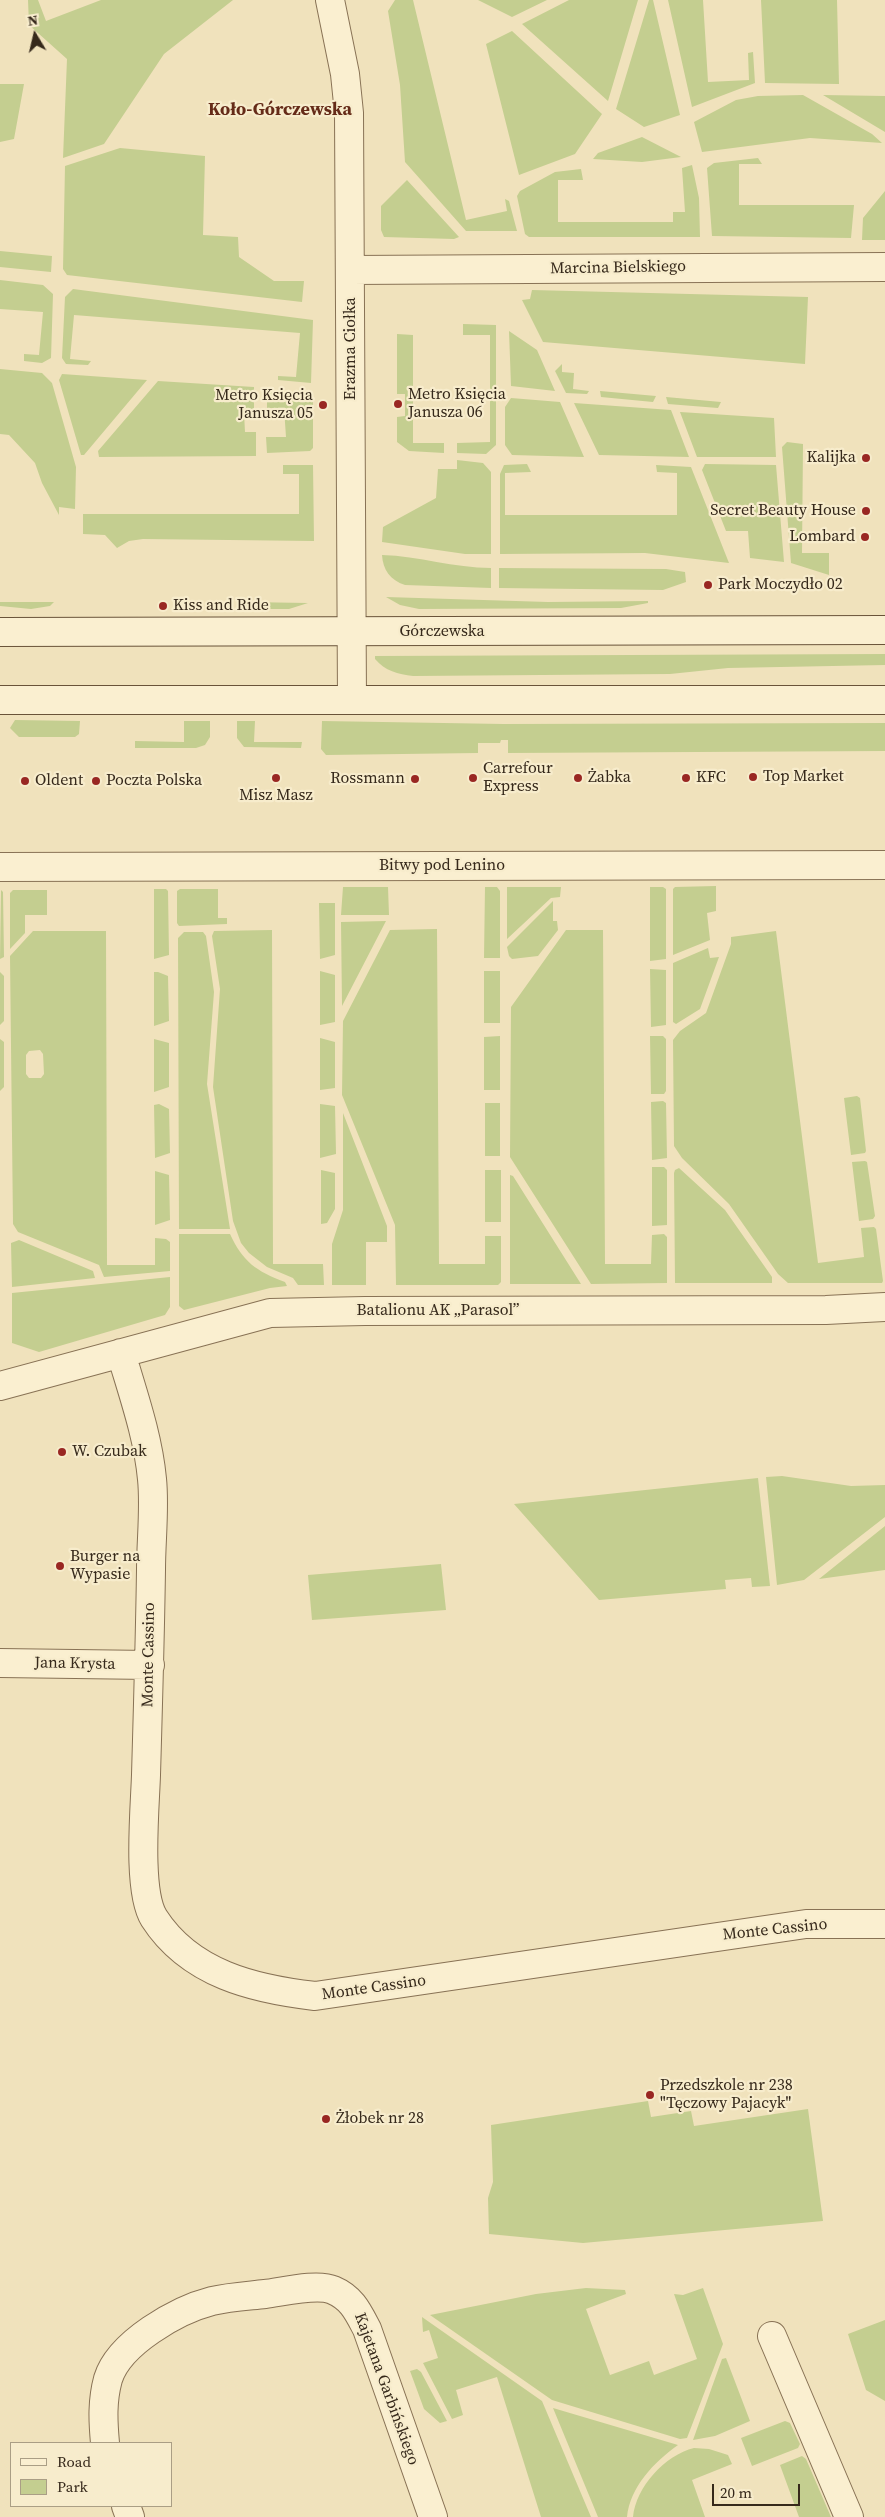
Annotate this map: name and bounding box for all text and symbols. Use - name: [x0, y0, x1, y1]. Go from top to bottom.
- north arrow: [10, 10, 60, 60]
- text: N: [26, 10, 39, 31]
- district label: Koło-Górczewska: [208, 99, 352, 121]
- street label: Marcina Bielskiego: [550, 257, 686, 279]
- street label: Erazma Ciołka: [341, 297, 361, 401]
- place label: Metro Księcia Janusza 06: [408, 385, 506, 423]
- place label: Metro Księcia Janusza 05: [215, 386, 313, 424]
- marker: Metro Księcia Janusza 06: [392, 398, 404, 410]
- marker: Metro Księcia Janusza 05: [317, 399, 329, 411]
- place label: Kalijka: [806, 448, 856, 468]
- marker: Kalijka: [860, 452, 872, 464]
- place label: Secret Beauty House: [710, 501, 856, 521]
- marker: Secret Beauty House: [860, 505, 872, 517]
- place label: Lombard: [789, 527, 855, 547]
- marker: Lombard: [859, 531, 871, 543]
- place label: Park Moczydło 02: [718, 575, 843, 595]
- marker: Park Moczydło 02: [702, 579, 714, 591]
- place label: Kiss and Ride: [173, 596, 269, 616]
- marker: Kiss and Ride: [157, 600, 169, 612]
- street label: Górczewska: [399, 622, 485, 642]
- place label: Carrefour Express: [483, 759, 553, 797]
- place label: Top Market: [763, 767, 844, 787]
- place label: Żabka: [588, 768, 631, 788]
- place label: KFC: [696, 768, 726, 788]
- place label: Rossmann: [330, 769, 405, 789]
- place label: Oldent: [35, 771, 83, 791]
- place label: Poczta Polska: [106, 771, 202, 791]
- marker: Top Market: [747, 771, 759, 783]
- marker: Misz Masz: [270, 772, 282, 784]
- marker: Carrefour Express: [467, 772, 479, 784]
- marker: Żabka: [572, 772, 584, 784]
- marker: KFC: [680, 772, 692, 784]
- marker: Rossmann: [409, 773, 421, 785]
- marker: Oldent: [19, 775, 31, 787]
- marker: Poczta Polska: [90, 775, 102, 787]
- place label: Misz Masz: [239, 786, 313, 806]
- street label: Bitwy pod Lenino: [379, 856, 505, 876]
- street label: Batalionu AK „Parasol”: [357, 1301, 519, 1321]
- place label: W. Czubak: [72, 1442, 147, 1462]
- marker: W. Czubak: [56, 1446, 68, 1458]
- place label: Burger na Wypasie: [70, 1547, 140, 1585]
- marker: Burger na Wypasie: [54, 1560, 66, 1572]
- street label: Monte Cassino: [138, 1602, 160, 1708]
- street label: Jana Krysta: [34, 1654, 116, 1674]
- street label: Monte Cassino: [722, 1915, 828, 1945]
- street label: Monte Cassino: [321, 1971, 427, 2005]
- place label: Przedszkole nr 238 "Tęczowy Pajacyk": [660, 2076, 793, 2114]
- marker: Przedszkole nr 238 "Tęczowy Pajacyk": [644, 2089, 656, 2101]
- place label: Żłobek nr 28: [336, 2109, 424, 2129]
- marker: Żłobek nr 28: [320, 2113, 332, 2125]
- street label: Kajetana Garbińskiego: [349, 2310, 423, 2468]
- legend: [10, 2442, 172, 2507]
- text: Road: [57, 2451, 91, 2472]
- scale bar: [715, 2474, 802, 2506]
- text: Park: [57, 2476, 88, 2497]
- text: 20 m: [720, 2482, 752, 2503]

